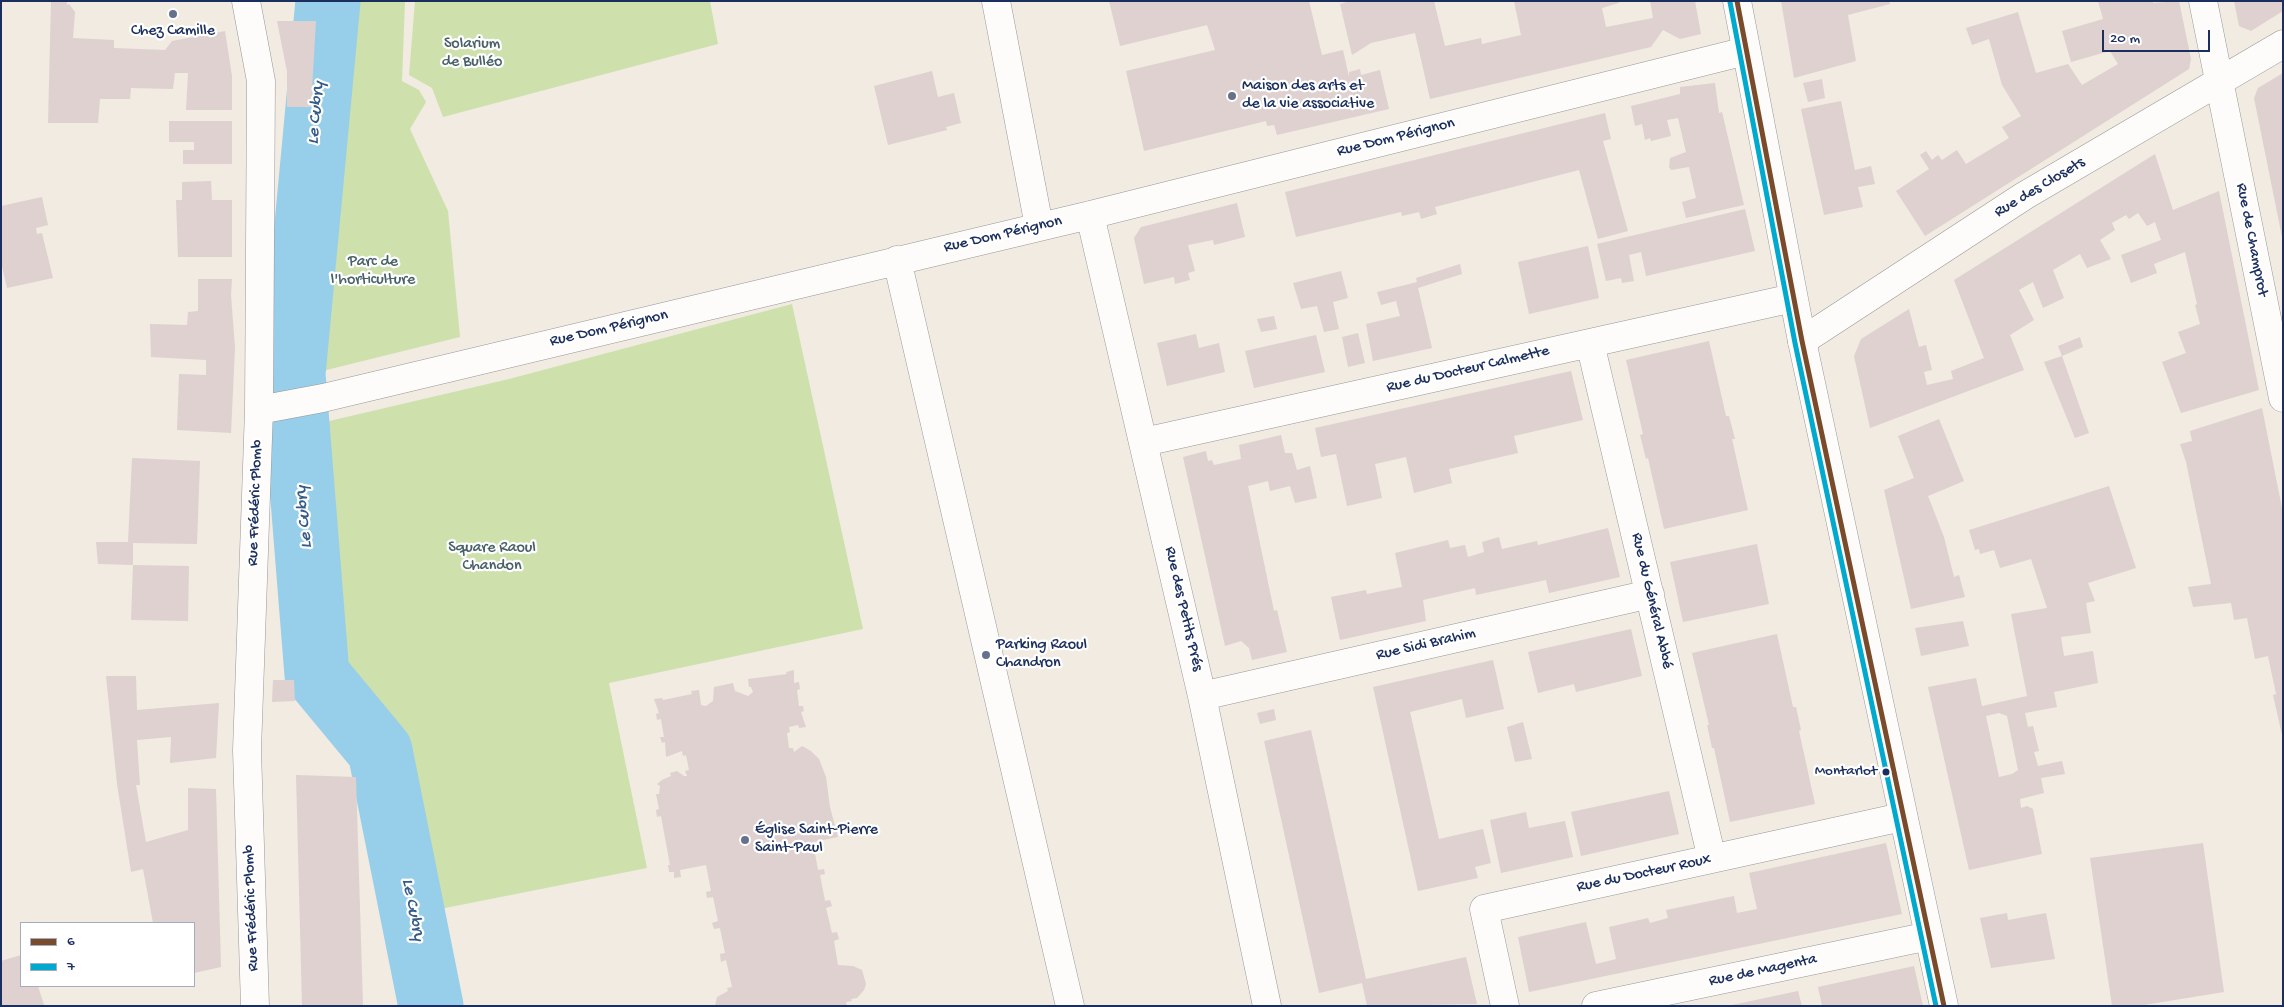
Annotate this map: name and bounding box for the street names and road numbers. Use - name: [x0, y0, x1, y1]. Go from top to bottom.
- street label: Rue Dom Pérignon: [1335, 114, 1457, 162]
- street label: Rue des Closets: [1991, 153, 2089, 223]
- street label: Rue de Champrot: [2231, 182, 2271, 298]
- street label: Rue Dom Pérignon: [942, 212, 1064, 258]
- street label: Rue Dom Pérignon: [548, 306, 670, 352]
- street label: Rue du Docteur Calmette: [1385, 342, 1551, 398]
- street label: Rue Frédéric Plomb: [244, 439, 268, 567]
- street label: Rue du Général Abbé: [1626, 531, 1676, 671]
- street label: Rue des Petits Prés: [1159, 545, 1207, 673]
- street label: Rue Sidi Brahim: [1374, 624, 1478, 666]
- street label: Rue Frédéric Plomb: [240, 844, 264, 972]
- street label: Rue du Docteur Roux: [1575, 850, 1713, 898]
- street label: Rue de Magenta: [1707, 950, 1819, 992]

